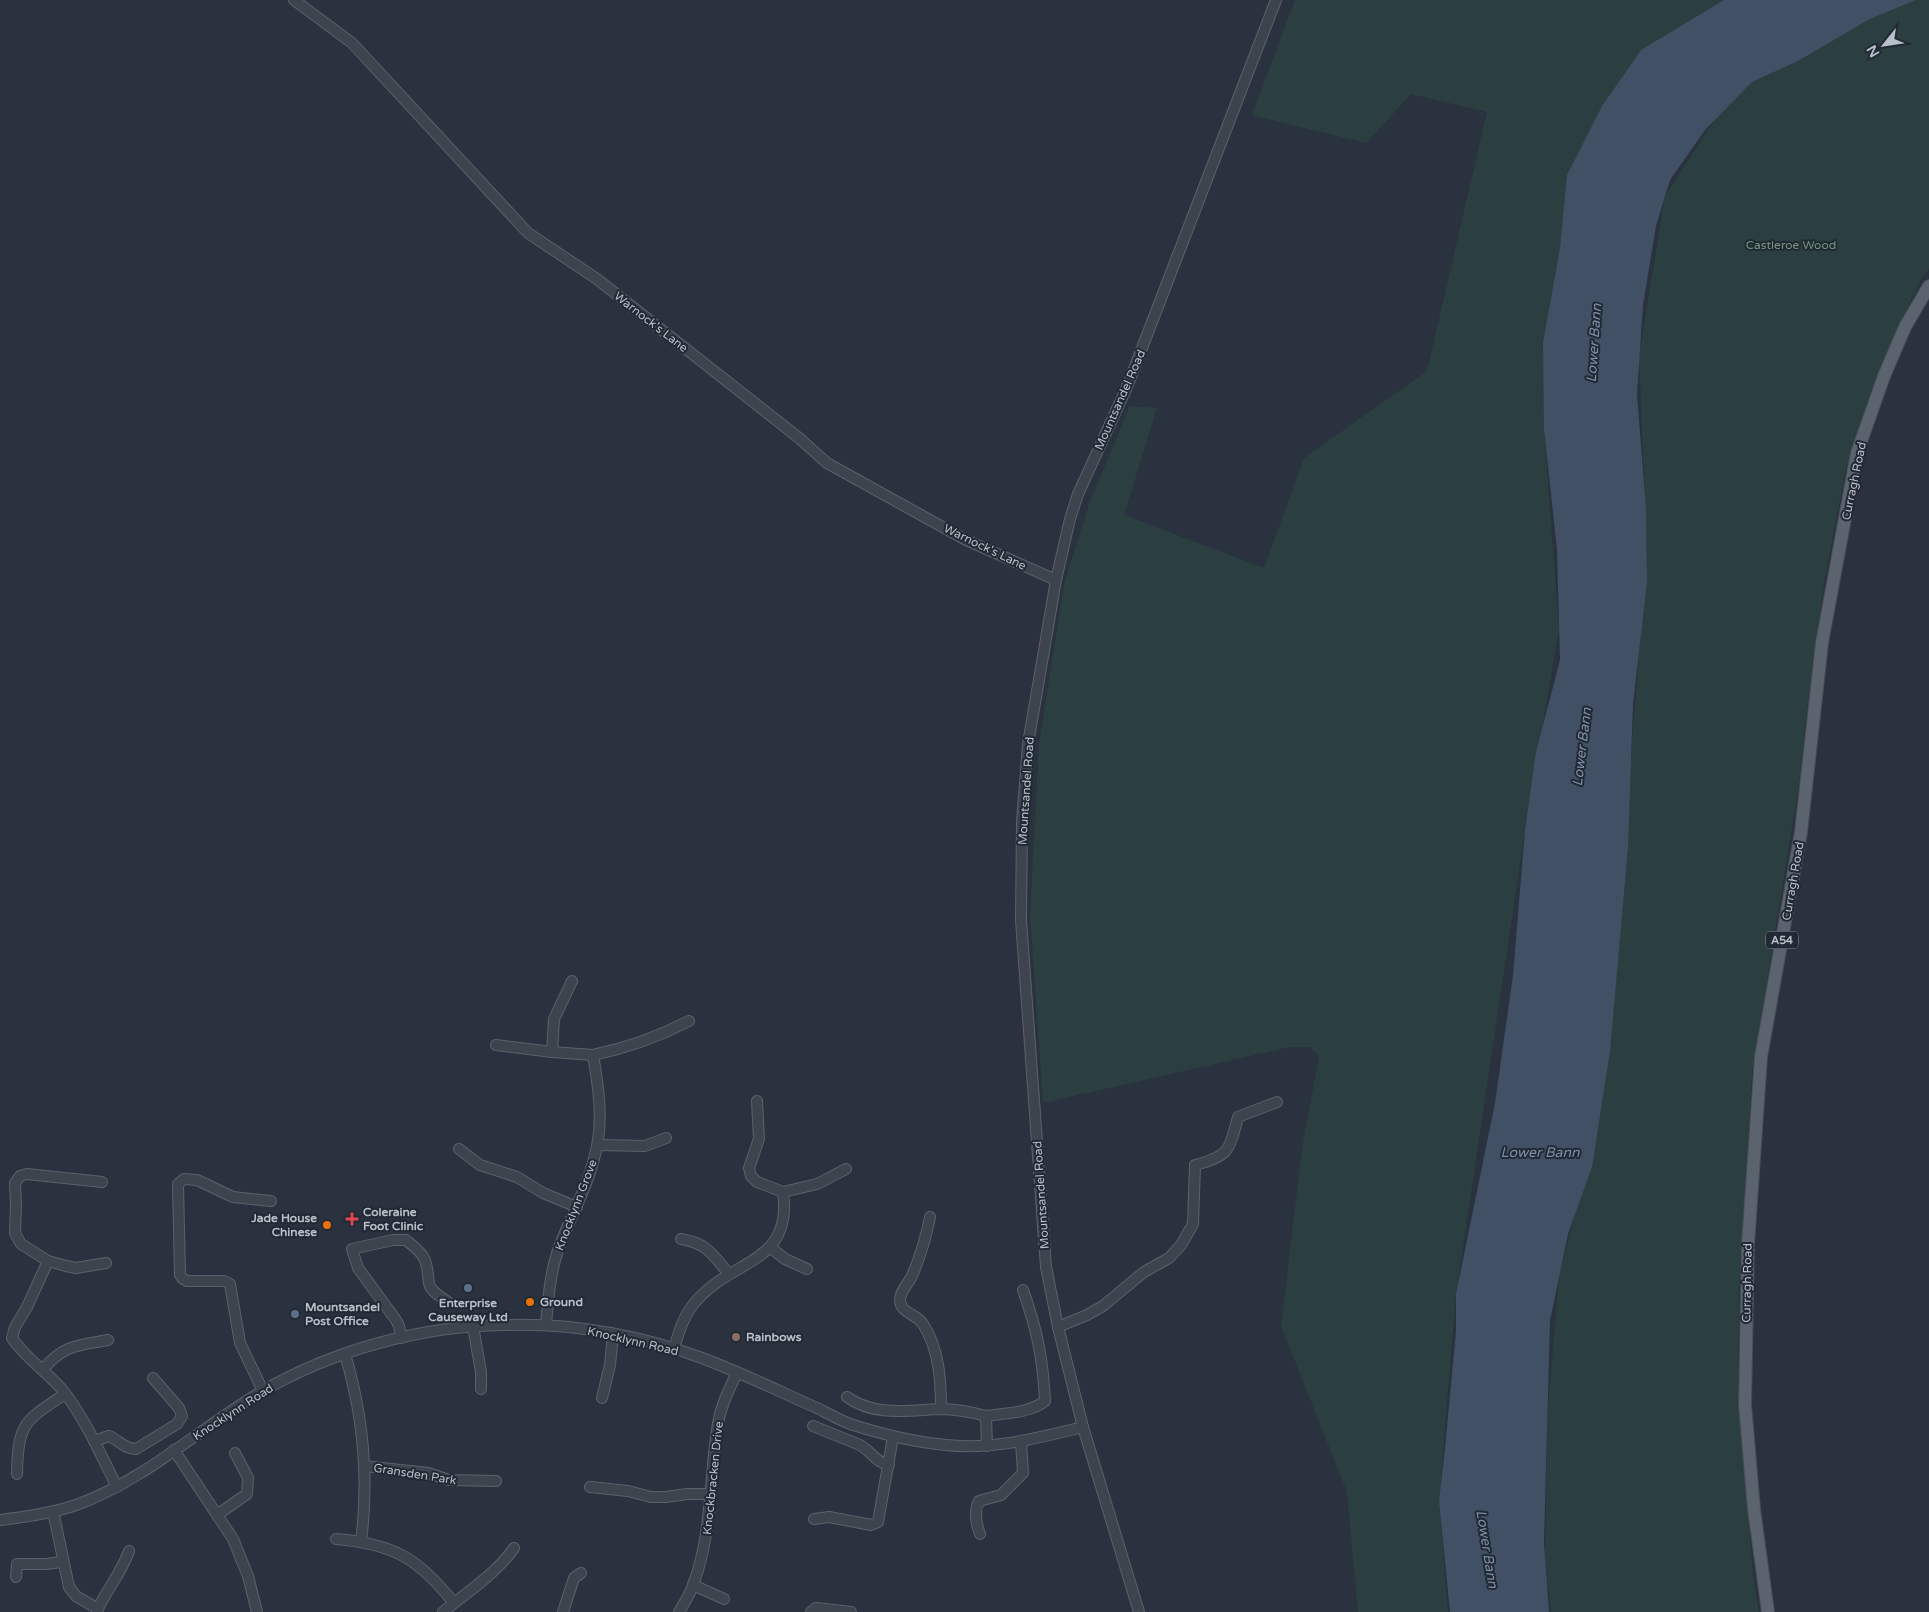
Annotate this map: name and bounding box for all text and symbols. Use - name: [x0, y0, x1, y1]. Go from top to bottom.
- north arrow: [1859, 20, 1909, 70]
- text: N: [1863, 42, 1883, 60]
- park label: Castleroe Wood: [1746, 238, 1836, 252]
- street label: Warnock's Lane: [611, 289, 691, 355]
- water label: Lower Bann: [1583, 303, 1605, 383]
- street label: Mountsandel Road: [1092, 348, 1148, 452]
- street label: Curragh Road: [1839, 441, 1869, 521]
- street label: Warnock's Lane: [942, 521, 1029, 573]
- water label: Lower Bann: [1569, 706, 1595, 787]
- street label: Mountsandel Road: [1015, 737, 1037, 845]
- street label: Curragh Road: [1779, 841, 1807, 921]
- road number: A54: [1766, 932, 1798, 948]
- street label: Mountsandel Road: [1030, 1141, 1052, 1249]
- water label: Lower Bann: [1500, 1144, 1580, 1161]
- street label: Knocklynn Grove: [552, 1157, 600, 1253]
- place label: Coleraine Foot Clinic: [363, 1205, 424, 1233]
- place label: Jade House Chinese: [250, 1211, 317, 1239]
- marker: Coleraine Foot Clinic: [345, 1212, 359, 1226]
- marker: Jade House Chinese: [321, 1219, 333, 1231]
- street label: Curragh Road: [1739, 1243, 1755, 1323]
- marker: Enterprise Causeway Ltd: [462, 1282, 474, 1294]
- place label: Ground: [540, 1295, 583, 1309]
- place label: Enterprise Causeway Ltd: [428, 1296, 508, 1325]
- marker: Ground: [524, 1296, 536, 1308]
- place label: Mountsandel Post Office: [305, 1300, 380, 1328]
- marker: Mountsandel Post Office: [289, 1308, 301, 1320]
- street label: Knocklynn Road: [586, 1324, 680, 1358]
- place label: Rainbows: [746, 1330, 802, 1344]
- marker: Rainbows: [730, 1331, 742, 1343]
- street label: Knocklynn Road: [190, 1381, 276, 1443]
- street label: Knockbracken Drive: [700, 1420, 726, 1535]
- street label: Gransden Park: [372, 1461, 458, 1488]
- water label: Lower Bann: [1472, 1509, 1502, 1590]

